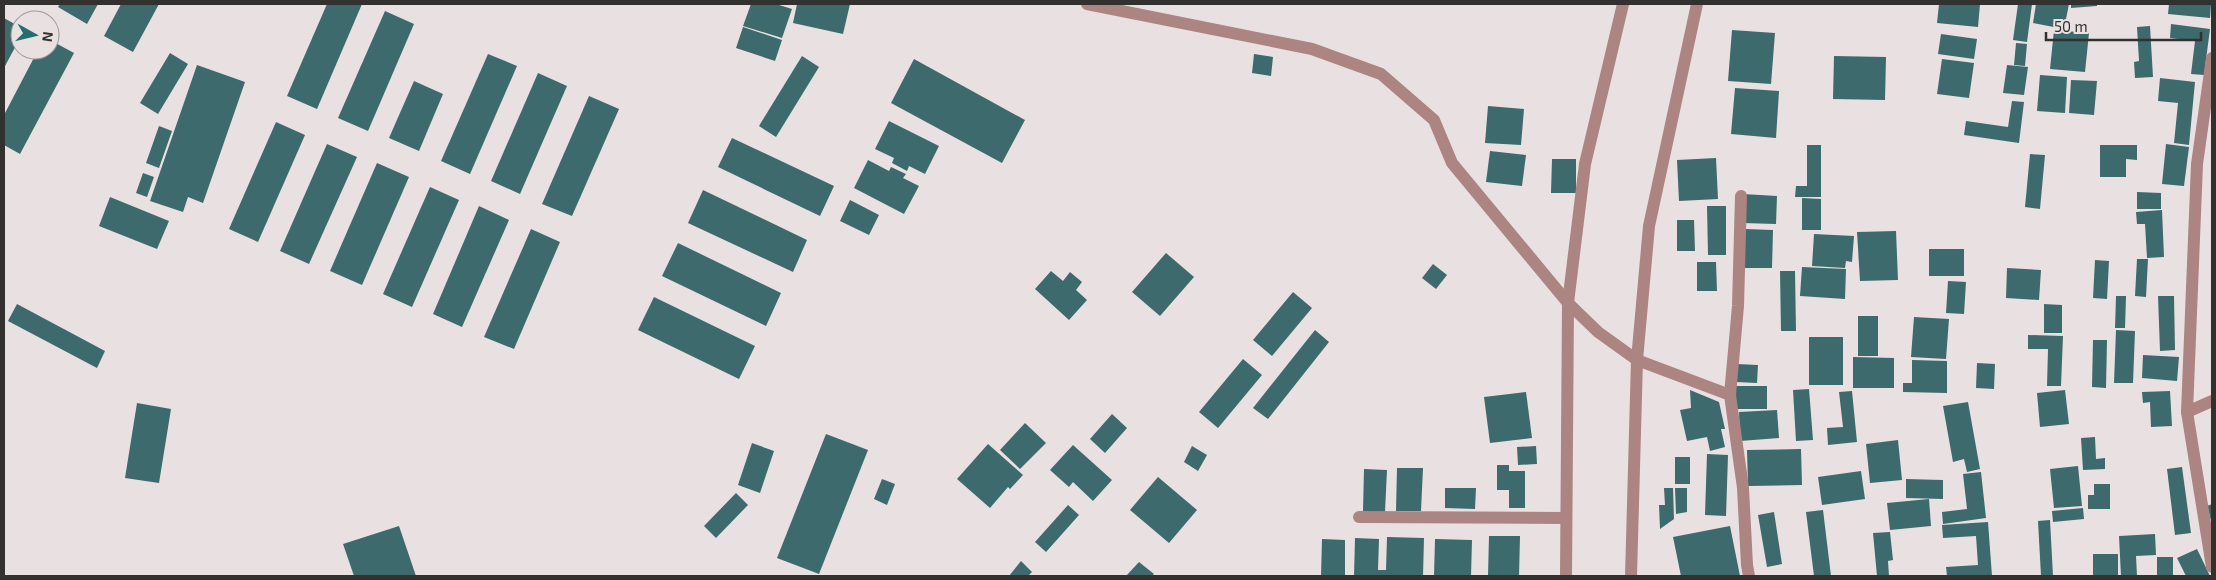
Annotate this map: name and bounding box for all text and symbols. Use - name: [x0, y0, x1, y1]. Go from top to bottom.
- north arrow: [10, 10, 60, 60]
- scale bar: [2046, 10, 2201, 42]
- text: 50 m: [2054, 17, 2088, 35]
- text: N: [39, 31, 57, 43]

